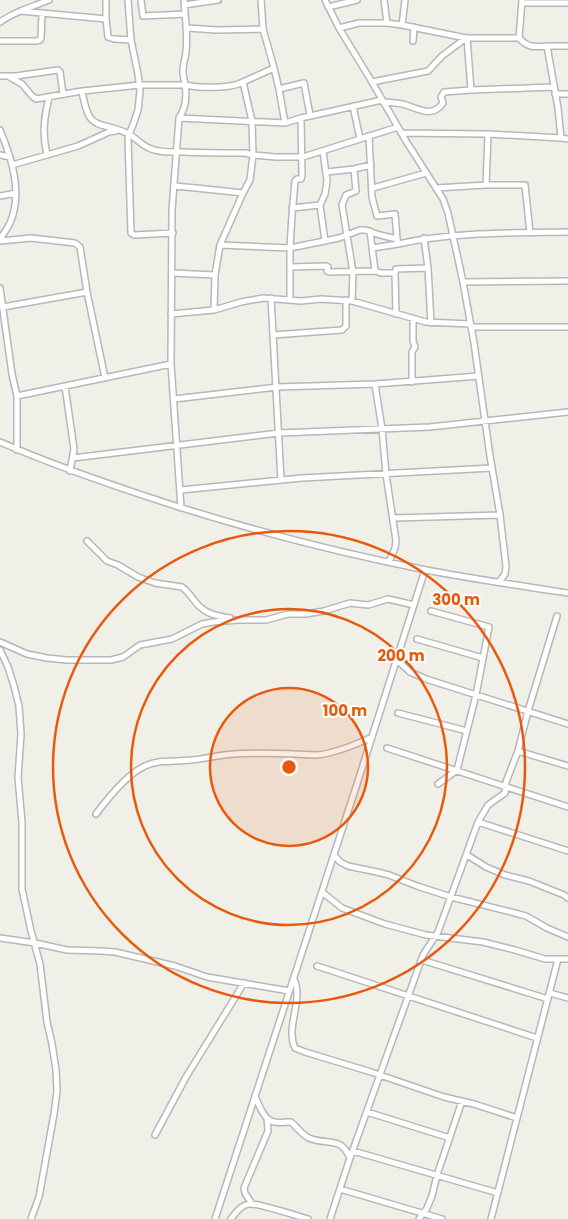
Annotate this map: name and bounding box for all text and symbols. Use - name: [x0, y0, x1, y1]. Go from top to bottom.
- text: 300 m: [432, 589, 480, 610]
- text: 200 m: [377, 645, 425, 666]
- text: 100 m: [323, 700, 367, 721]
- centre of rings: [280, 758, 298, 776]

